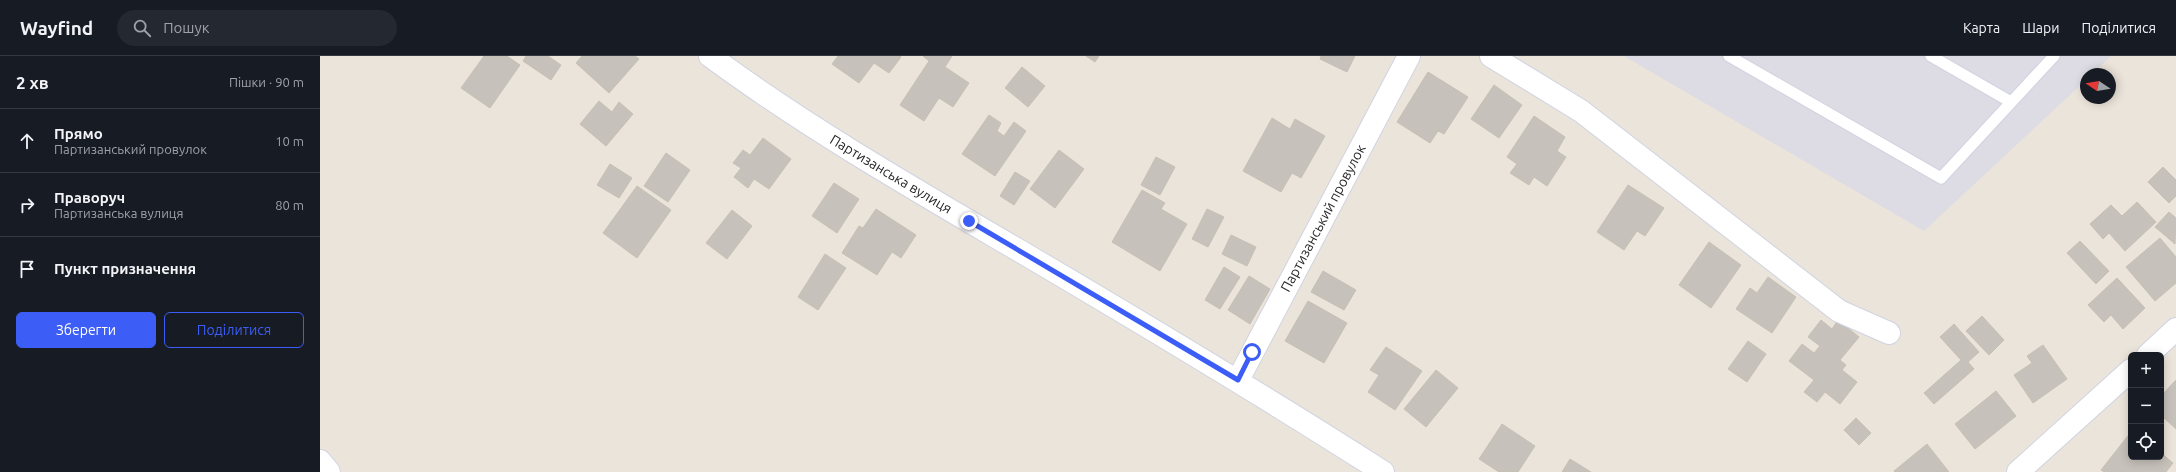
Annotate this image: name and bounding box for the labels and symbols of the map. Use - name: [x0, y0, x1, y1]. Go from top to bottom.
- north arrow: [2080, 68, 2116, 104]
- street label: Партизанська вулиця: [827, 131, 955, 217]
- street label: Партизанський провулок: [1277, 142, 1369, 294]
- route end: [960, 212, 978, 230]
- route start: [1243, 343, 1261, 361]

